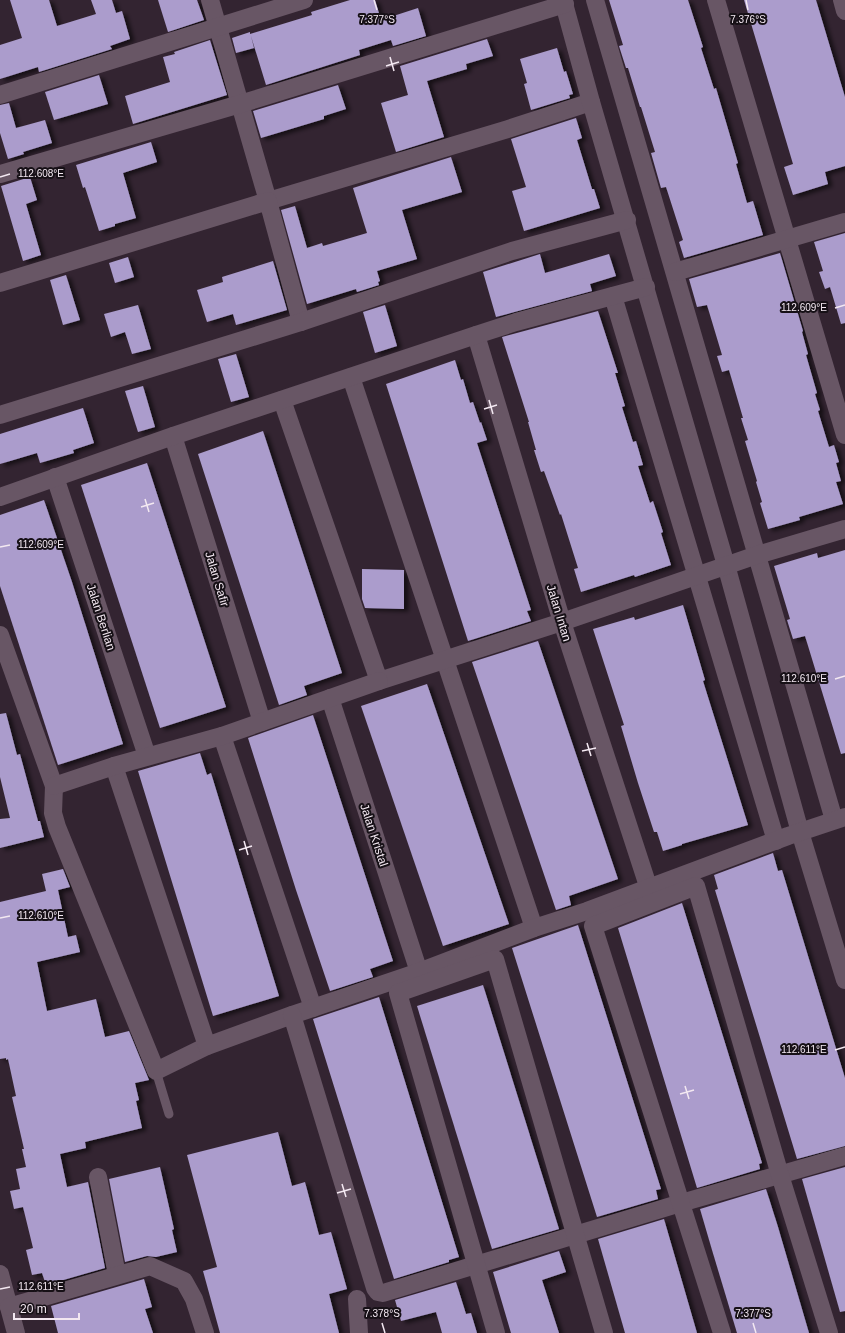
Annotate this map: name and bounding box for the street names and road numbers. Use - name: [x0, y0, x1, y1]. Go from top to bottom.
- street label: Jalan Safir: [202, 550, 232, 608]
- street label: Jalan Berlian: [84, 582, 118, 652]
- street label: Jalan Intan: [544, 583, 574, 643]
- street label: Jalan Kristal: [357, 802, 391, 868]

